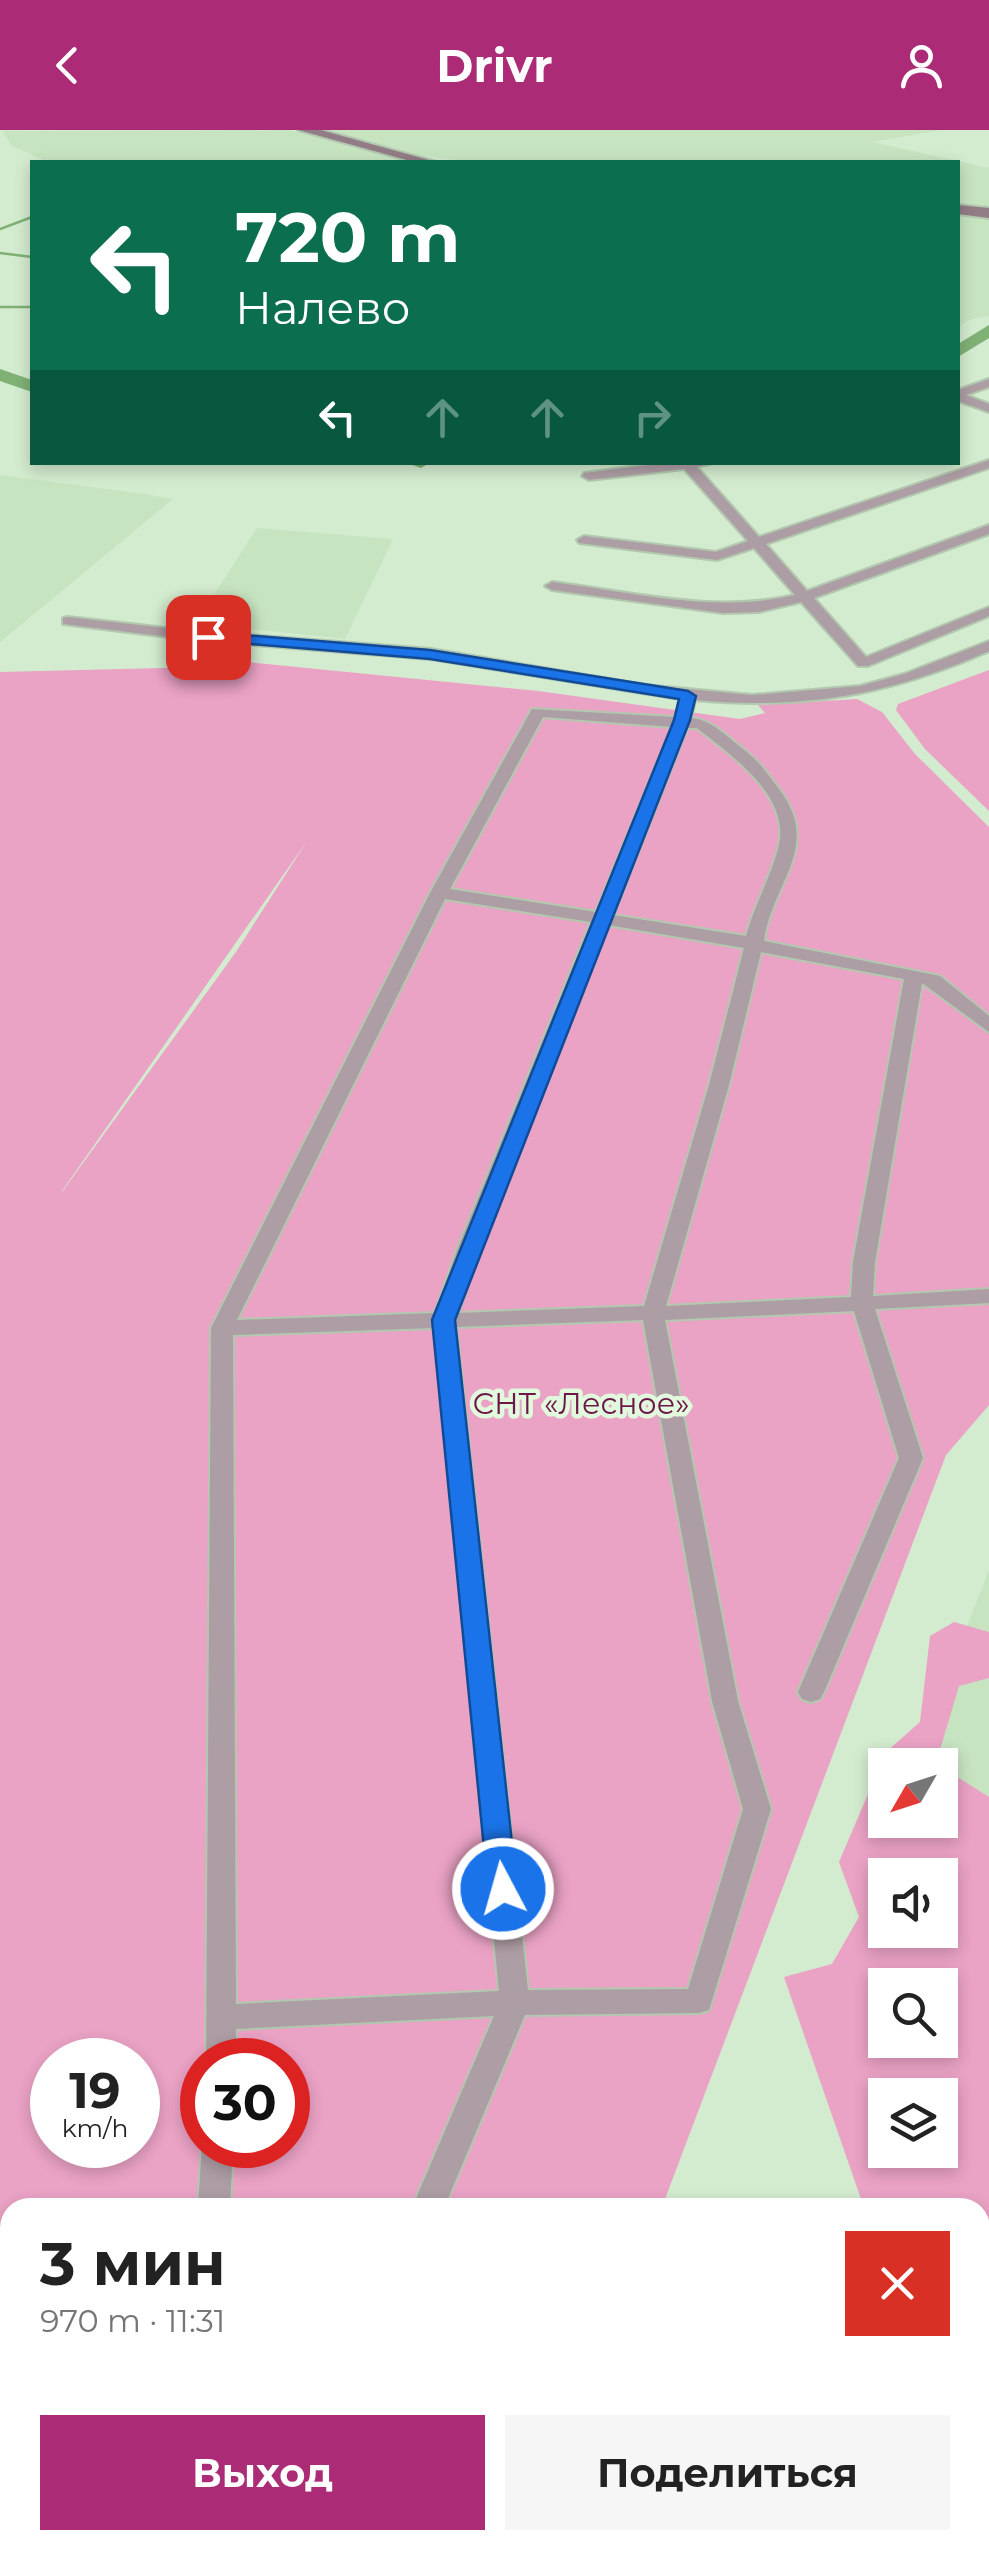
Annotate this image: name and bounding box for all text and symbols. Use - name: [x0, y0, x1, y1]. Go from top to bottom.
- icon: back: [40, 38, 95, 93]
- text: Drivr: [436, 38, 553, 93]
- icon: person: [894, 38, 949, 93]
- text: 720 m: [235, 194, 460, 280]
- icon: left: [70, 200, 200, 330]
- text: Налево: [235, 280, 410, 335]
- icon: left: [310, 390, 365, 445]
- icon: ahead: [415, 390, 470, 445]
- icon: ahead: [520, 390, 575, 445]
- icon: right: [625, 390, 680, 445]
- pin: [166, 595, 251, 680]
- icon: arrive: [181, 610, 236, 665]
- park label: СНТ «Лесное»: [472, 1385, 690, 1422]
- north arrow: [868, 1748, 958, 1838]
- map controls: [868, 1748, 958, 2168]
- position arrow: [451, 1837, 555, 1941]
- button: sound: [868, 1858, 958, 1948]
- button: search: [868, 1968, 958, 2058]
- speed limit sign: 30: [180, 2038, 310, 2168]
- text: 19: [69, 2060, 121, 2121]
- button: layers: [868, 2078, 958, 2168]
- text: km/h: [62, 2113, 128, 2143]
- text: 3 мин: [40, 2227, 226, 2300]
- button: close: [845, 2231, 950, 2336]
- text: 970 m · 11:31: [40, 2301, 225, 2340]
- button: Выход: [40, 2415, 485, 2530]
- button: Поделиться: [505, 2415, 950, 2530]

